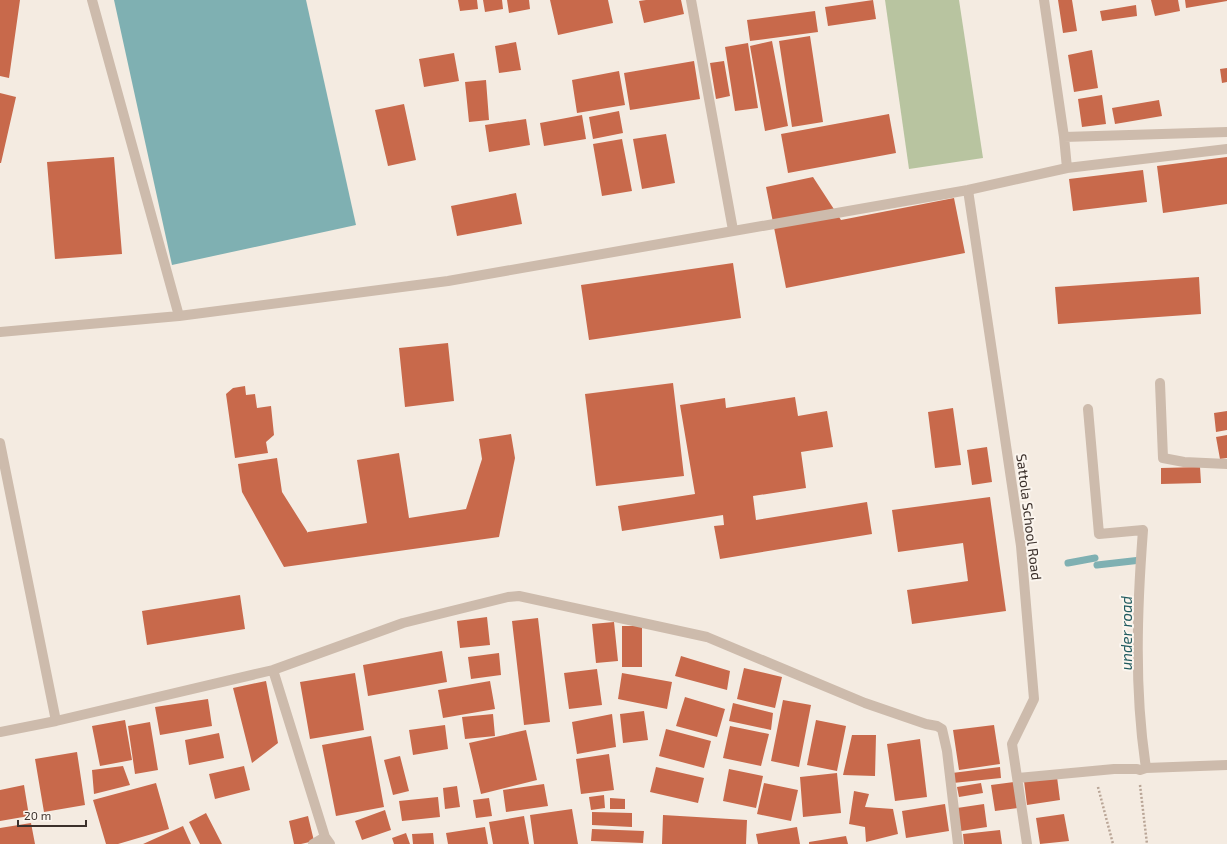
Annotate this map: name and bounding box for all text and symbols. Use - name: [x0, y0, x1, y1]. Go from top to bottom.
- street label: Sattola School Road: [1013, 453, 1046, 581]
- water label: under road: [1117, 595, 1135, 670]
- scale bar: [18, 802, 86, 828]
- text: 20 m: [24, 808, 51, 822]

